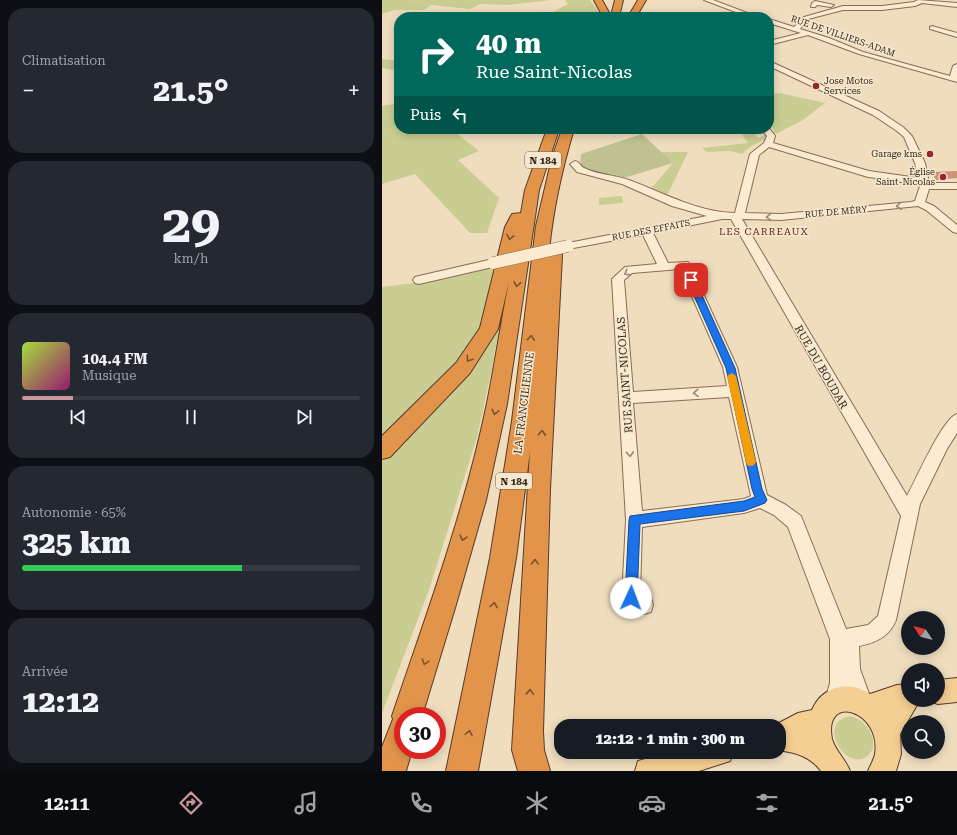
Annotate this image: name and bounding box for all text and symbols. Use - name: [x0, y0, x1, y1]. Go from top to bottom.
- street label: RUE DE VILLIERS-ADAM: [789, 13, 897, 59]
- text: 40 m: [476, 27, 541, 60]
- icon: right: [410, 28, 462, 80]
- text: Climatisation: [22, 53, 106, 68]
- text: Rue Saint-Nicolas: [476, 61, 632, 82]
- text: 21.5°: [153, 73, 229, 108]
- place label: Jose Motos Services: [824, 76, 873, 96]
- text: −: [22, 78, 34, 103]
- text: +: [348, 78, 360, 103]
- marker: Jose Motos Services: [811, 81, 821, 91]
- icon: left: [449, 104, 471, 126]
- text: Puis: [410, 106, 441, 124]
- place label: Garage kms: [871, 149, 922, 159]
- marker: Garage kms: [925, 149, 935, 159]
- road number: N 184: [525, 152, 561, 168]
- place label: Église Saint-Nicolas: [876, 166, 935, 187]
- marker: Église Saint-Nicolas: [938, 172, 948, 182]
- text: 29: [162, 194, 220, 255]
- one-way arrow: [896, 201, 902, 210]
- street label: RUE DE MÉRY: [804, 203, 869, 220]
- one-way arrow: [766, 213, 772, 221]
- street label: RUE DES EFFAITS: [611, 217, 691, 242]
- district label: LES CARREAUX: [719, 226, 809, 237]
- one-way arrow: [507, 234, 515, 240]
- text: km/h: [174, 251, 208, 266]
- pin: [674, 263, 708, 297]
- one-way arrow: [624, 269, 631, 276]
- icon: arrive: [680, 269, 702, 291]
- one-way arrow: [513, 281, 522, 287]
- street label: RUE SAINT-NICOLAS: [614, 316, 636, 434]
- street label: RUE DU BOUDAR: [792, 323, 850, 412]
- one-way arrow: [527, 335, 536, 341]
- text: 104.4 FM: [82, 350, 148, 368]
- street label: LA FRANCILIENNE: [511, 351, 537, 455]
- one-way arrow: [467, 354, 474, 361]
- text: Musique: [82, 368, 136, 383]
- one-way arrow: [693, 389, 699, 398]
- icon: previous: [67, 406, 89, 428]
- icon: pause: [180, 406, 202, 428]
- icon: next: [293, 406, 315, 428]
- one-way arrow: [492, 409, 500, 416]
- one-way arrow: [537, 430, 546, 436]
- one-way arrow: [626, 451, 635, 457]
- road number: N 184: [496, 473, 532, 489]
- text: Autonomie · 65%: [22, 505, 126, 520]
- text: 325 km: [22, 525, 131, 560]
- one-way arrow: [459, 534, 468, 541]
- one-way arrow: [531, 559, 539, 565]
- position arrow: [610, 577, 652, 619]
- one-way arrow: [489, 602, 498, 608]
- north arrow: [901, 611, 945, 655]
- map controls: [901, 611, 945, 759]
- one-way arrow: [421, 659, 430, 666]
- button: sound: [901, 663, 945, 707]
- text: Arrivée: [22, 664, 68, 679]
- text: 12:12: [22, 684, 99, 719]
- one-way arrow: [525, 689, 534, 695]
- speed limit sign: 30: [394, 707, 446, 759]
- button: search: [901, 715, 945, 759]
- one-way arrow: [465, 730, 473, 736]
- text: 12:12 · 1 min · 300 m: [595, 730, 745, 748]
- icon: directions: [177, 789, 205, 817]
- icon: music: [292, 789, 320, 817]
- icon: phone: [407, 789, 435, 817]
- icon: climate: [523, 789, 551, 817]
- icon: car: [638, 789, 666, 817]
- icon: filters: [753, 789, 781, 817]
- text: 12:11: [44, 793, 90, 814]
- text: 21.5°: [868, 793, 913, 814]

